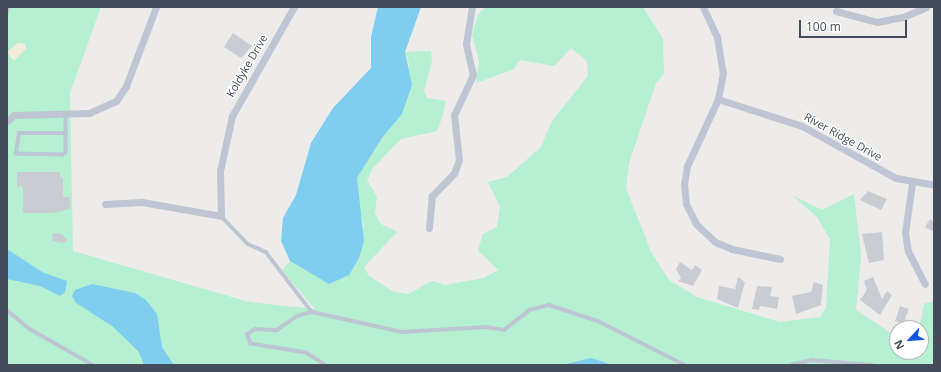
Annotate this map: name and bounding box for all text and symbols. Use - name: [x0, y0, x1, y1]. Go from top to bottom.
- scale bar: [801, 12, 909, 38]
- text: 100 m: [806, 18, 841, 35]
- street label: Koldyke Drive: [224, 32, 270, 100]
- street label: River Ridge Drive: [802, 110, 884, 164]
- north arrow: [889, 320, 929, 360]
- text: N: [890, 338, 907, 352]

